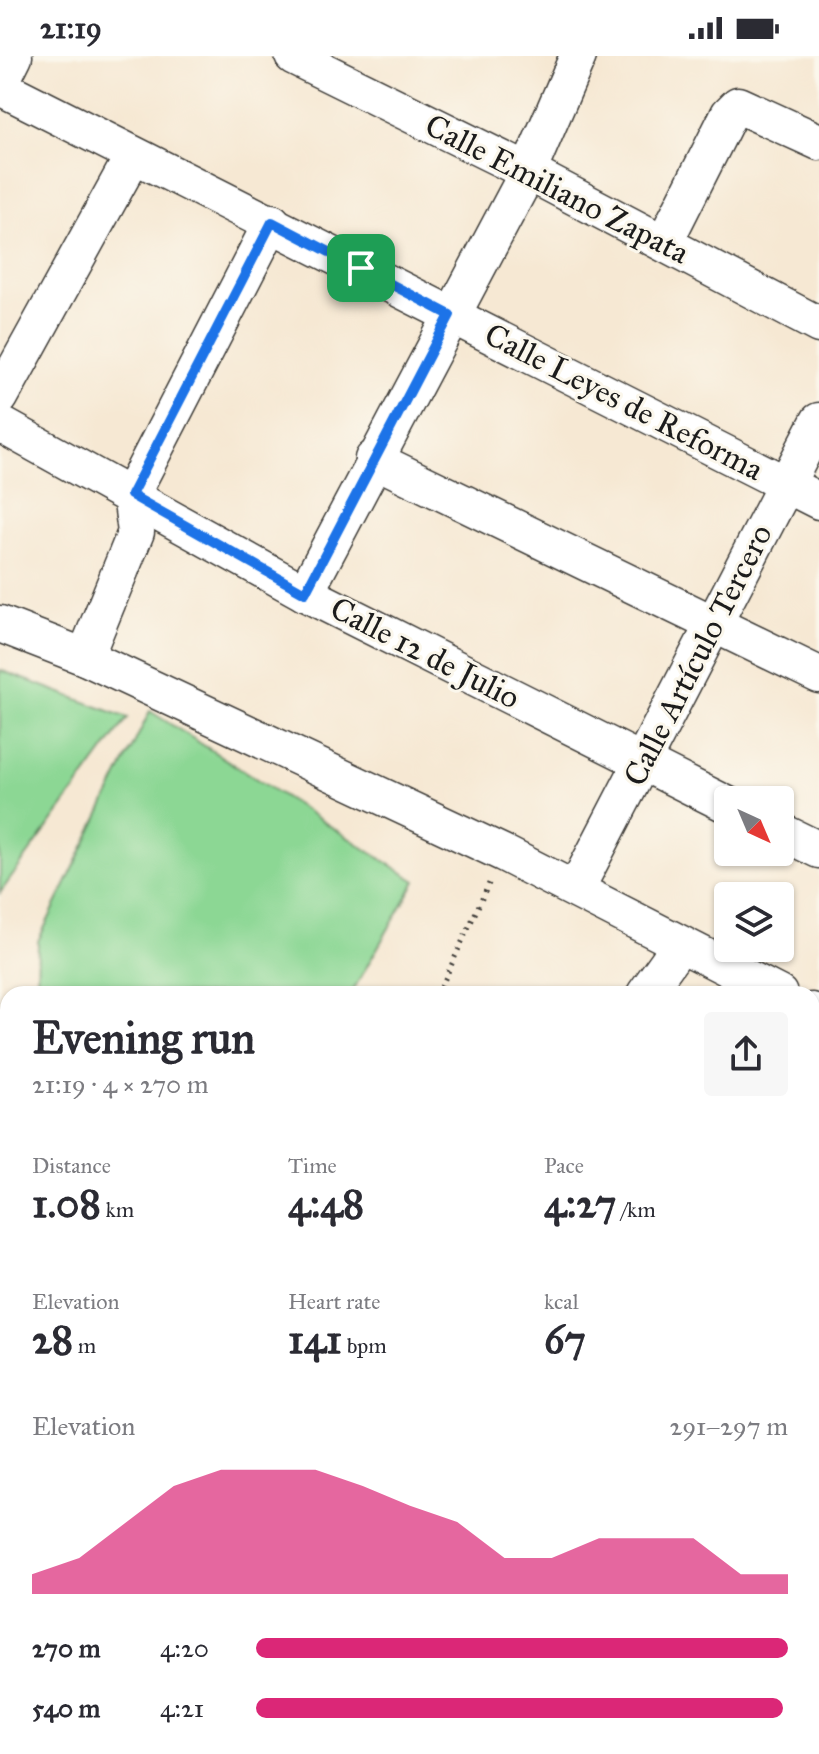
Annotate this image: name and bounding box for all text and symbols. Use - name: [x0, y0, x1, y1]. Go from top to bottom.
- text: 21:19: [40, 10, 102, 46]
- street label: Calle Emiliano Zapata: [419, 106, 696, 273]
- pin: [327, 234, 395, 302]
- icon: arrive: [339, 246, 383, 290]
- street label: Calle Leyes de Reforma: [478, 315, 770, 489]
- street label: Calle Artículo Tercero: [615, 518, 781, 792]
- street label: Calle 12 de Julio: [324, 589, 526, 717]
- north arrow: [714, 786, 794, 866]
- map controls: [714, 786, 794, 962]
- button: layers: [714, 882, 794, 962]
- text: Evening run: [32, 1011, 255, 1065]
- button: share: [704, 1012, 788, 1096]
- text: 21:19 · 4 × 270 m: [32, 1068, 209, 1100]
- text: Distance: [32, 1152, 111, 1179]
- text: Time: [288, 1152, 337, 1179]
- text: Pace: [544, 1152, 584, 1179]
- text: 1.08: [32, 1179, 101, 1228]
- text: 4:48: [288, 1179, 364, 1228]
- text: 4:27: [544, 1179, 616, 1228]
- text: km: [101, 1196, 134, 1223]
- text: /km: [616, 1196, 656, 1223]
- text: Elevation: [32, 1288, 119, 1315]
- text: Heart rate: [288, 1288, 381, 1315]
- text: kcal: [544, 1288, 579, 1315]
- text: 28: [32, 1315, 73, 1364]
- text: 141: [288, 1315, 342, 1364]
- text: 67: [544, 1315, 586, 1364]
- text: m: [73, 1332, 96, 1359]
- text: bpm: [342, 1332, 387, 1359]
- text: Elevation: [32, 1410, 135, 1442]
- text: 291–297 m: [669, 1410, 788, 1442]
- text: 270 m: [32, 1632, 101, 1664]
- text: 4:20: [160, 1632, 209, 1664]
- text: 540 m: [32, 1692, 100, 1724]
- text: 4:21: [160, 1692, 204, 1724]

